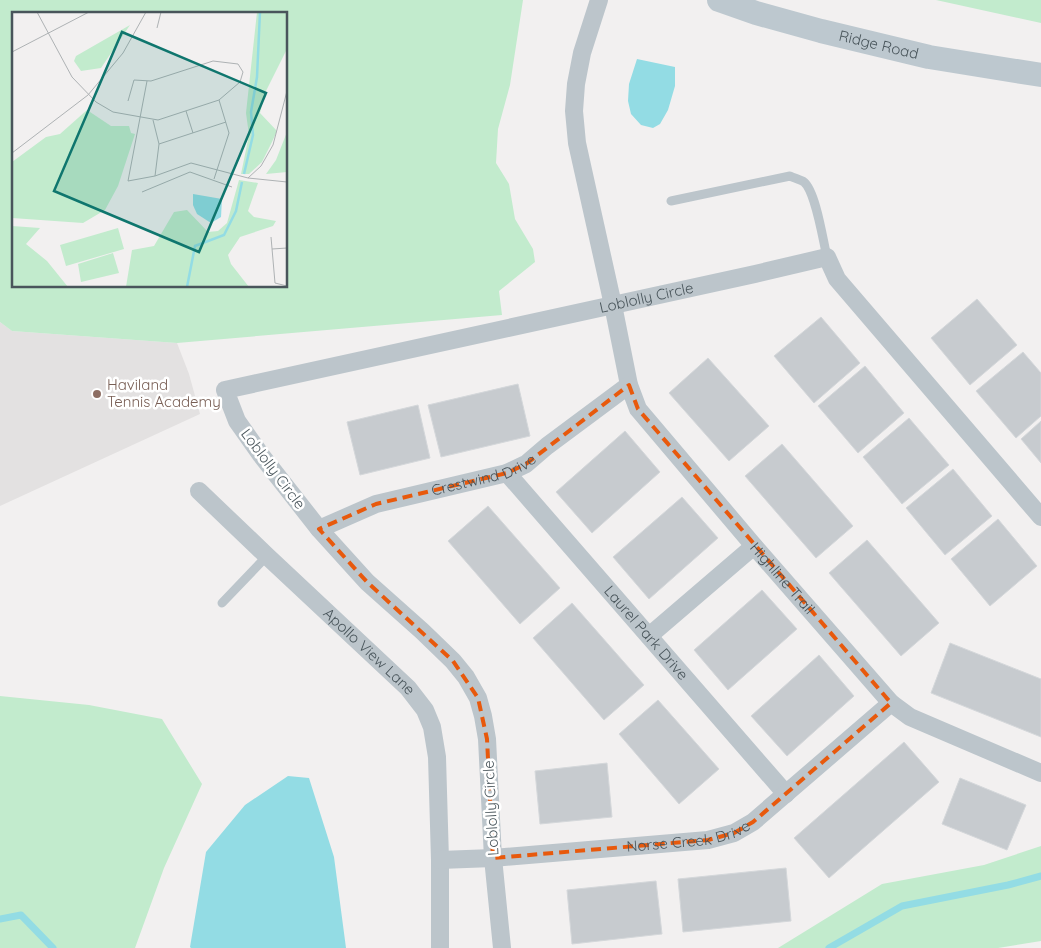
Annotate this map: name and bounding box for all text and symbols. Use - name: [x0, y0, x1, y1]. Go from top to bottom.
- inset map: [12, 12, 288, 288]
- street label: Ridge Road: [837, 26, 921, 63]
- street label: Loblolly Circle: [597, 278, 695, 317]
- place label: Haviland Tennis Academy: [107, 375, 221, 411]
- marker: Haviland Tennis Academy: [91, 388, 103, 400]
- street label: Loblolly Circle: [237, 425, 310, 513]
- street label: Crestwind Drive: [429, 449, 540, 500]
- street label: Highline Trail: [746, 538, 819, 618]
- street label: Laurel Park Drive: [600, 582, 693, 684]
- street label: Apollo View Lane: [320, 604, 420, 699]
- street label: Loblolly Circle: [479, 760, 502, 856]
- street label: Norse Creek Drive: [626, 816, 753, 856]

